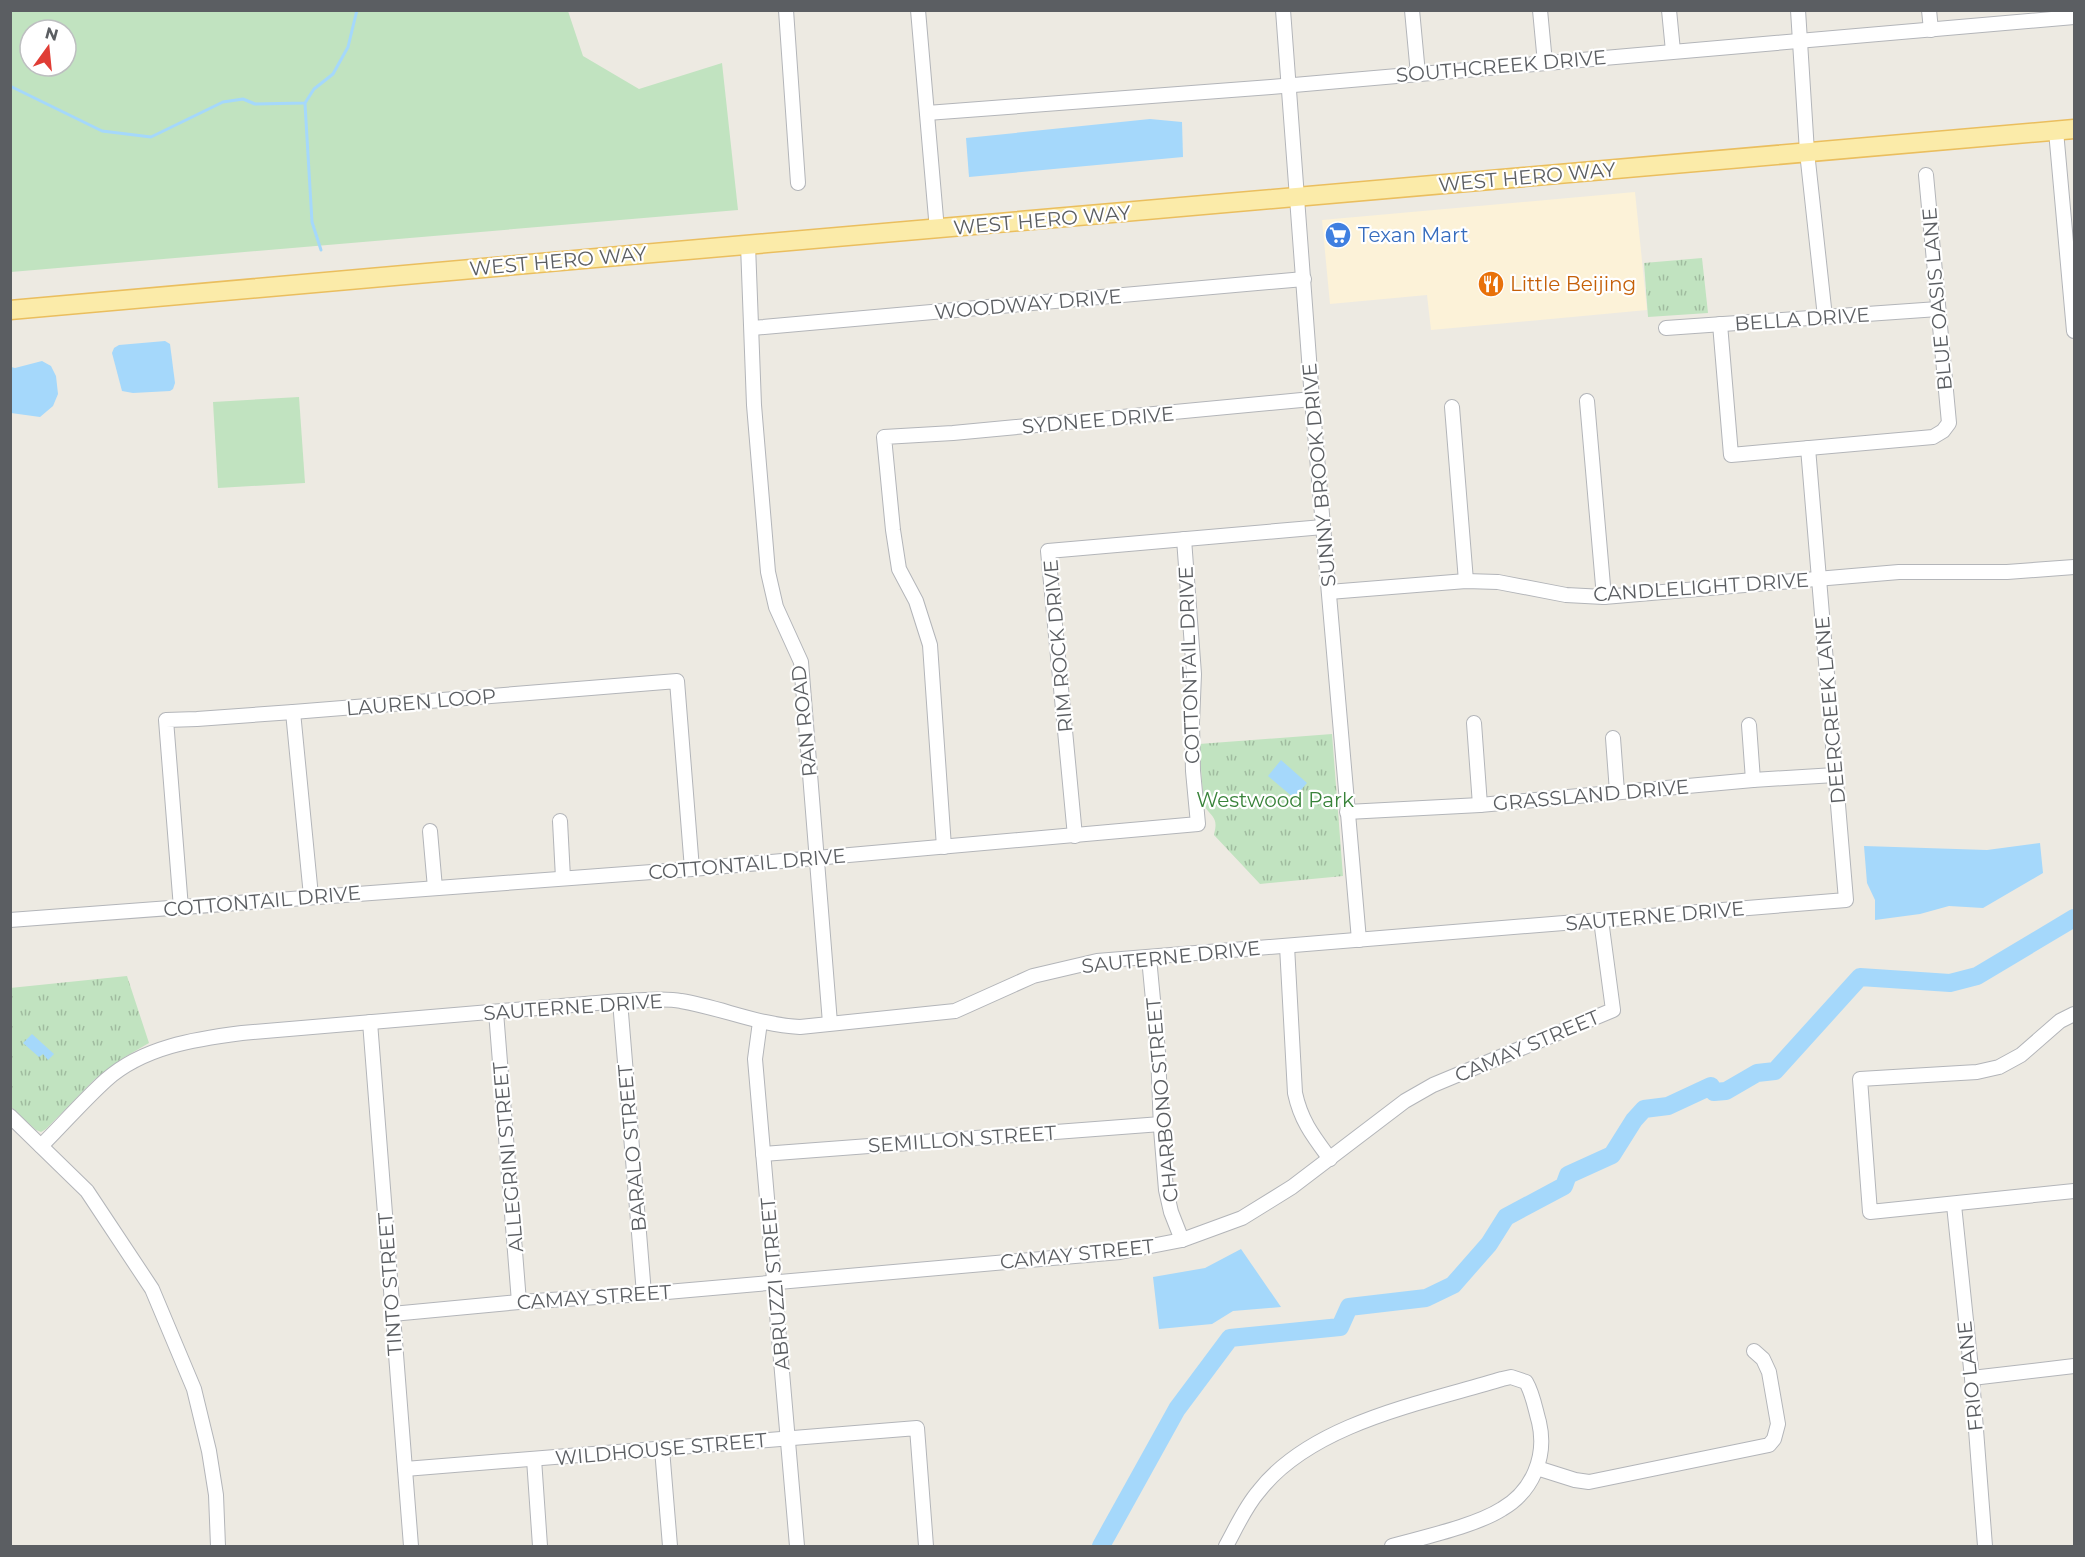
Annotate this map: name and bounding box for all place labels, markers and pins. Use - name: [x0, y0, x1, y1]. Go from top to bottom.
- supermarket icon: Texan Mart: [1323, 220, 1353, 250]
- place label: Texan Mart: [1358, 223, 1469, 247]
- restaurant icon: Little Beijing: [1476, 269, 1506, 299]
- place label: Little Beijing: [1510, 272, 1636, 296]

